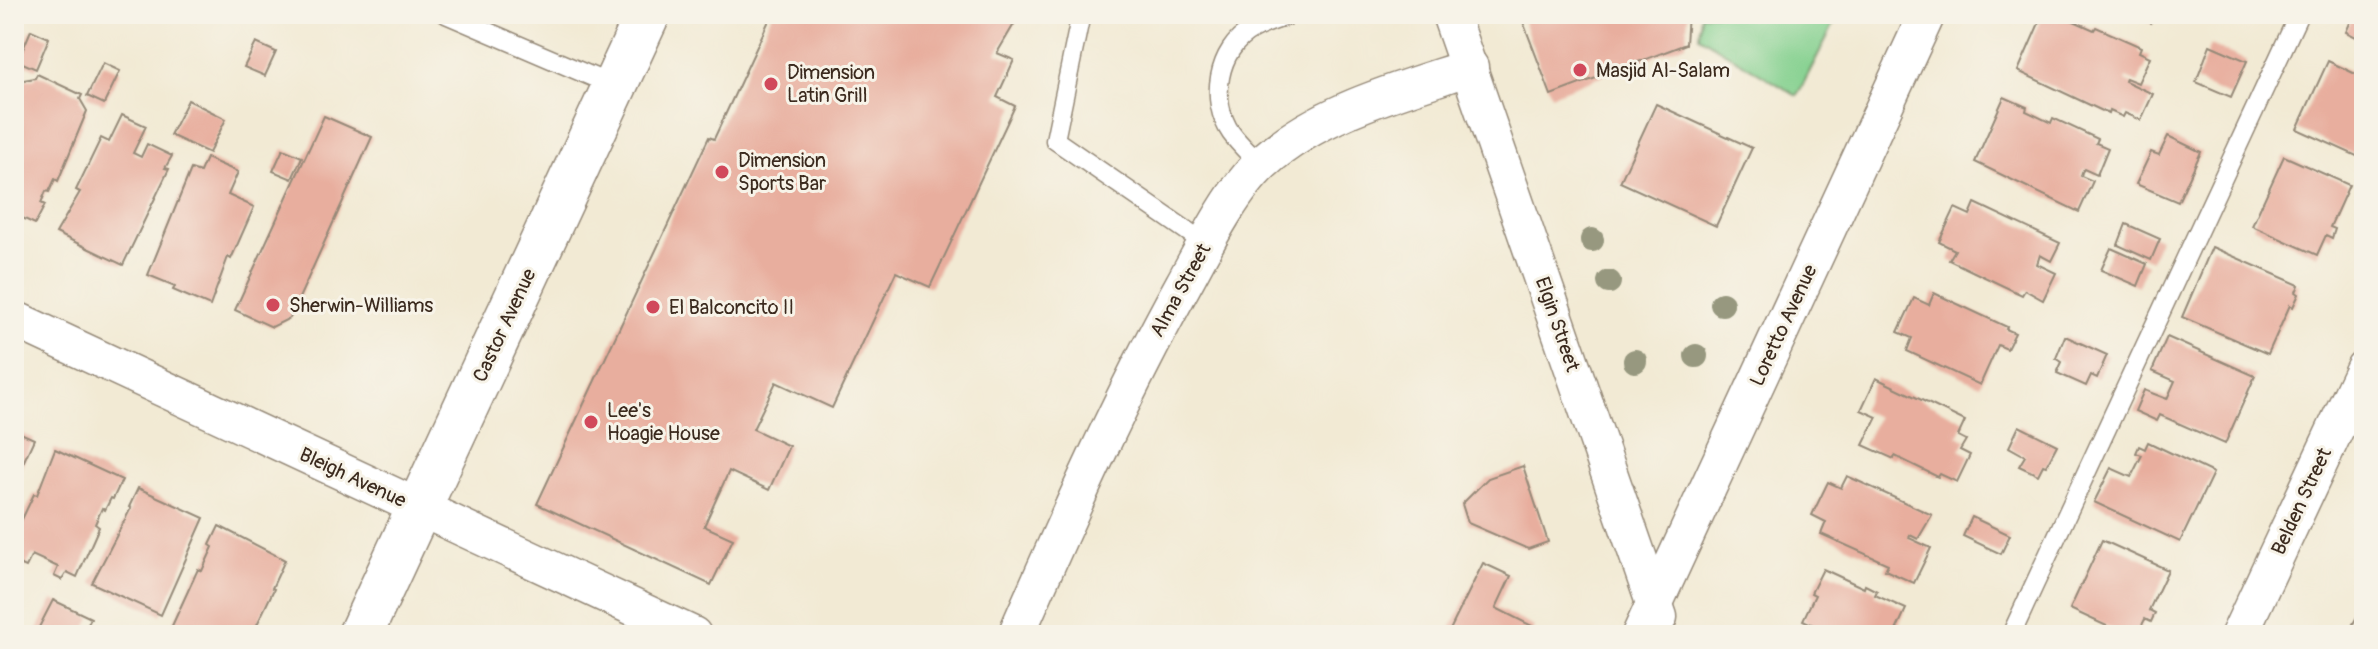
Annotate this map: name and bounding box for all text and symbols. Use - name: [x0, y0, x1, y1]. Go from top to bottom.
- place label: Masjid Al-Salam: [1596, 58, 1730, 83]
- place label: Dimension Latin Grill: [787, 60, 875, 108]
- marker: Masjid Al-Salam: [1571, 61, 1589, 79]
- marker: Dimension Latin Grill: [762, 75, 780, 93]
- place label: Dimension Sports Bar: [738, 148, 826, 196]
- marker: Dimension Sports Bar: [713, 163, 731, 181]
- street label: Alma Street: [1144, 238, 1217, 342]
- street label: Loretto Avenue: [1744, 260, 1823, 390]
- street label: Castor Avenue: [467, 264, 542, 386]
- street label: Elgin Street: [1530, 274, 1586, 376]
- place label: Sherwin-Williams: [289, 293, 433, 318]
- place label: El Balconcito II: [669, 295, 794, 320]
- marker: Sherwin-Williams: [264, 296, 282, 314]
- marker: El Balconcito II: [644, 298, 662, 316]
- place label: Lee's Hoagie House: [607, 398, 720, 446]
- marker: Lee's Hoagie House: [582, 413, 600, 431]
- street label: Bleigh Avenue: [295, 442, 410, 513]
- street label: Belden Street: [2266, 443, 2338, 559]

